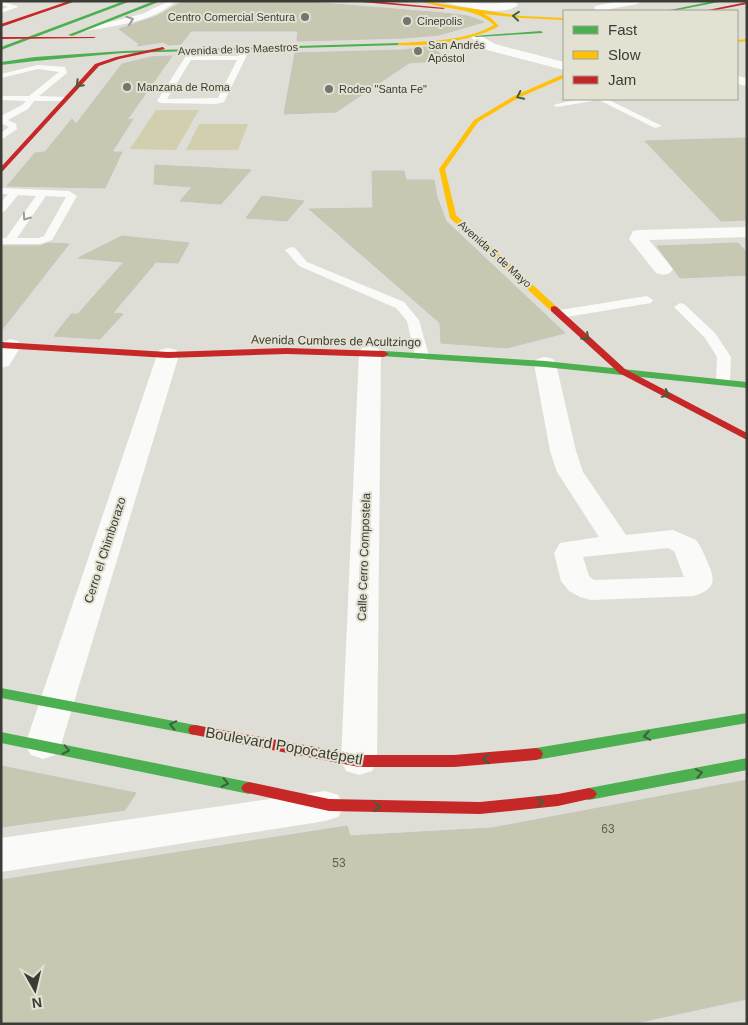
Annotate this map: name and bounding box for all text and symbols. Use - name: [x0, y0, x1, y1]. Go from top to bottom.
- legend: [563, 10, 738, 100]
- place label: Centro Comercial Sentura: [168, 11, 296, 23]
- marker: Centro Comercial Sentura: [299, 11, 311, 23]
- one-way arrow: [511, 11, 519, 22]
- one-way arrow: [126, 15, 134, 25]
- marker: Cinepolis: [401, 15, 413, 27]
- place label: Cinepolis: [417, 15, 463, 27]
- text: Fast: [608, 21, 638, 38]
- place label: San Andrés Apóstol: [428, 39, 485, 64]
- street label: Avenida de los Maestros: [178, 41, 299, 57]
- marker: San Andrés Apóstol: [412, 45, 424, 57]
- text: Slow: [608, 46, 641, 63]
- text: Jam: [608, 71, 636, 88]
- one-way arrow: [76, 78, 85, 87]
- marker: Manzana de Roma: [121, 81, 133, 93]
- place label: Manzana de Roma: [137, 81, 231, 93]
- marker: Rodeo "Santa Fe": [323, 83, 335, 95]
- place label: Rodeo "Santa Fe": [339, 83, 427, 95]
- one-way arrow: [516, 89, 525, 100]
- one-way arrow: [23, 211, 32, 221]
- street label: Avenida 5 de Mayo: [456, 218, 534, 290]
- one-way arrow: [580, 332, 589, 341]
- street label: Avenida Cumbres de Acultzingo: [251, 333, 421, 349]
- one-way arrow: [660, 388, 669, 398]
- street label: Calle Cerro Compostela: [355, 492, 373, 621]
- street label: Cerro el Chimborazo: [81, 495, 129, 605]
- one-way arrow: [169, 721, 178, 731]
- street label: Boulevard Popocatépetl: [204, 723, 364, 768]
- one-way arrow: [643, 730, 652, 740]
- one-way arrow: [62, 744, 71, 754]
- one-way arrow: [482, 753, 490, 764]
- one-way arrow: [695, 768, 704, 779]
- one-way arrow: [221, 778, 230, 788]
- one-way arrow: [536, 797, 544, 808]
- one-way arrow: [374, 802, 382, 812]
- house number: 63: [601, 822, 615, 836]
- house number: 53: [332, 856, 346, 870]
- north arrow: [10, 965, 60, 1015]
- text: N: [31, 994, 43, 1012]

